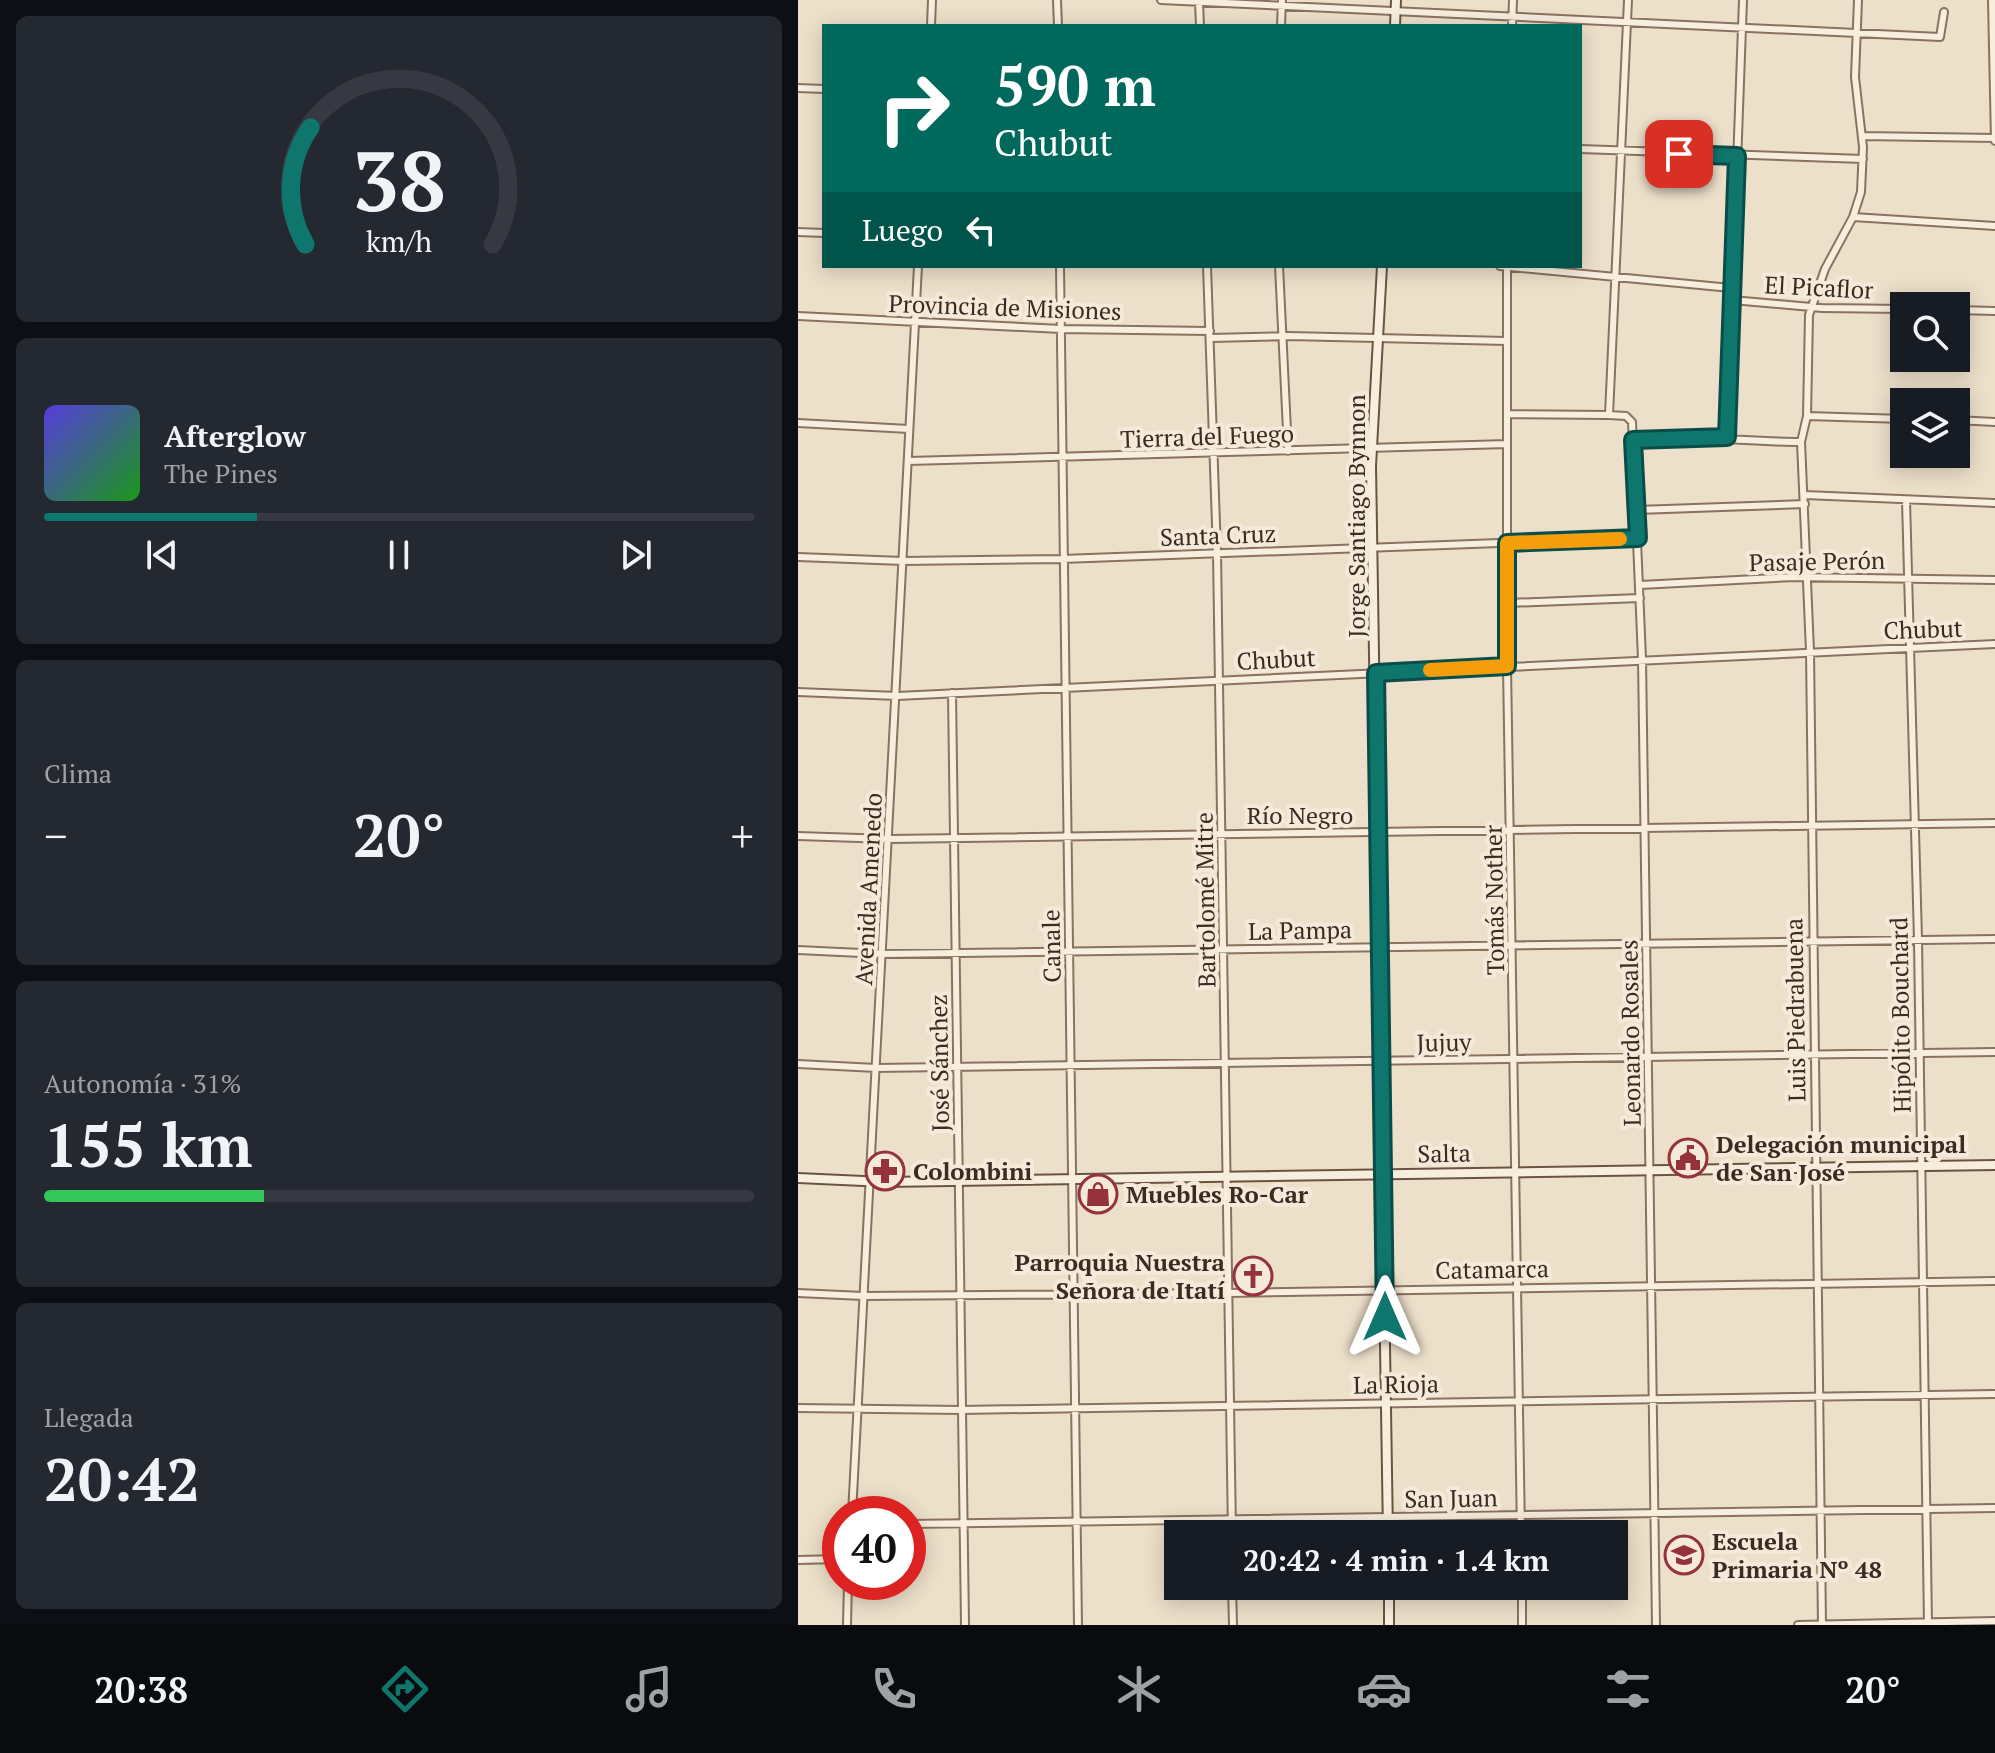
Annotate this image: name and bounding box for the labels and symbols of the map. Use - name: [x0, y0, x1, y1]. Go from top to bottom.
- pin: [1645, 120, 1713, 188]
- street label: El Picaflor: [1764, 268, 1875, 306]
- street label: Provincia de Misiones: [888, 287, 1122, 327]
- street label: Jorge Santiago Bynnon: [1340, 394, 1372, 638]
- street label: Tierra del Fuego: [1120, 417, 1294, 455]
- street label: Santa Cruz: [1159, 517, 1277, 553]
- street label: Pasaje Perón: [1749, 544, 1885, 578]
- street label: Chubut: [1883, 612, 1963, 646]
- street label: Chubut: [1236, 641, 1316, 677]
- street label: Avenida Amenedo: [847, 792, 889, 986]
- street label: Río Negro: [1247, 799, 1353, 831]
- street label: Bartolomé Mitre: [1187, 812, 1223, 988]
- street label: Tomás Nother: [1477, 824, 1511, 976]
- street label: Canale: [1034, 909, 1068, 983]
- street label: La Pampa: [1248, 913, 1352, 947]
- street label: Hipólito Bouchard: [1882, 917, 1918, 1113]
- street label: Luis Piedrabuena: [1777, 918, 1813, 1102]
- street label: Leonardo Rosales: [1612, 939, 1648, 1127]
- street label: José Sánchez: [922, 994, 956, 1132]
- street label: Jujuy: [1416, 1026, 1473, 1058]
- place label: Delegación municipal de San José: [1716, 1128, 1966, 1188]
- street label: Salta: [1417, 1137, 1471, 1169]
- public building icon: Delegación municipal de San José: [1667, 1137, 1709, 1179]
- pharmacy icon: Colombini: [864, 1150, 906, 1192]
- place label: Colombini: [913, 1155, 1032, 1187]
- shop icon: Muebles Ro-Car: [1077, 1173, 1119, 1215]
- place label: Muebles Ro-Car: [1126, 1178, 1309, 1210]
- place label: Parroquia Nuestra Señora de Itatí: [1014, 1246, 1226, 1306]
- street label: Catamarca: [1435, 1252, 1549, 1286]
- church icon: Parroquia Nuestra Señora de Itatí: [1232, 1255, 1274, 1297]
- position arrow: [1343, 1275, 1427, 1359]
- street label: La Rioja: [1353, 1367, 1439, 1401]
- street label: San Juan: [1404, 1481, 1498, 1515]
- speed limit sign: 40: [822, 1496, 926, 1600]
- place label: Escuela Primaria Nº 48: [1712, 1525, 1882, 1585]
- school or university icon: Escuela Primaria Nº 48: [1663, 1534, 1705, 1576]

